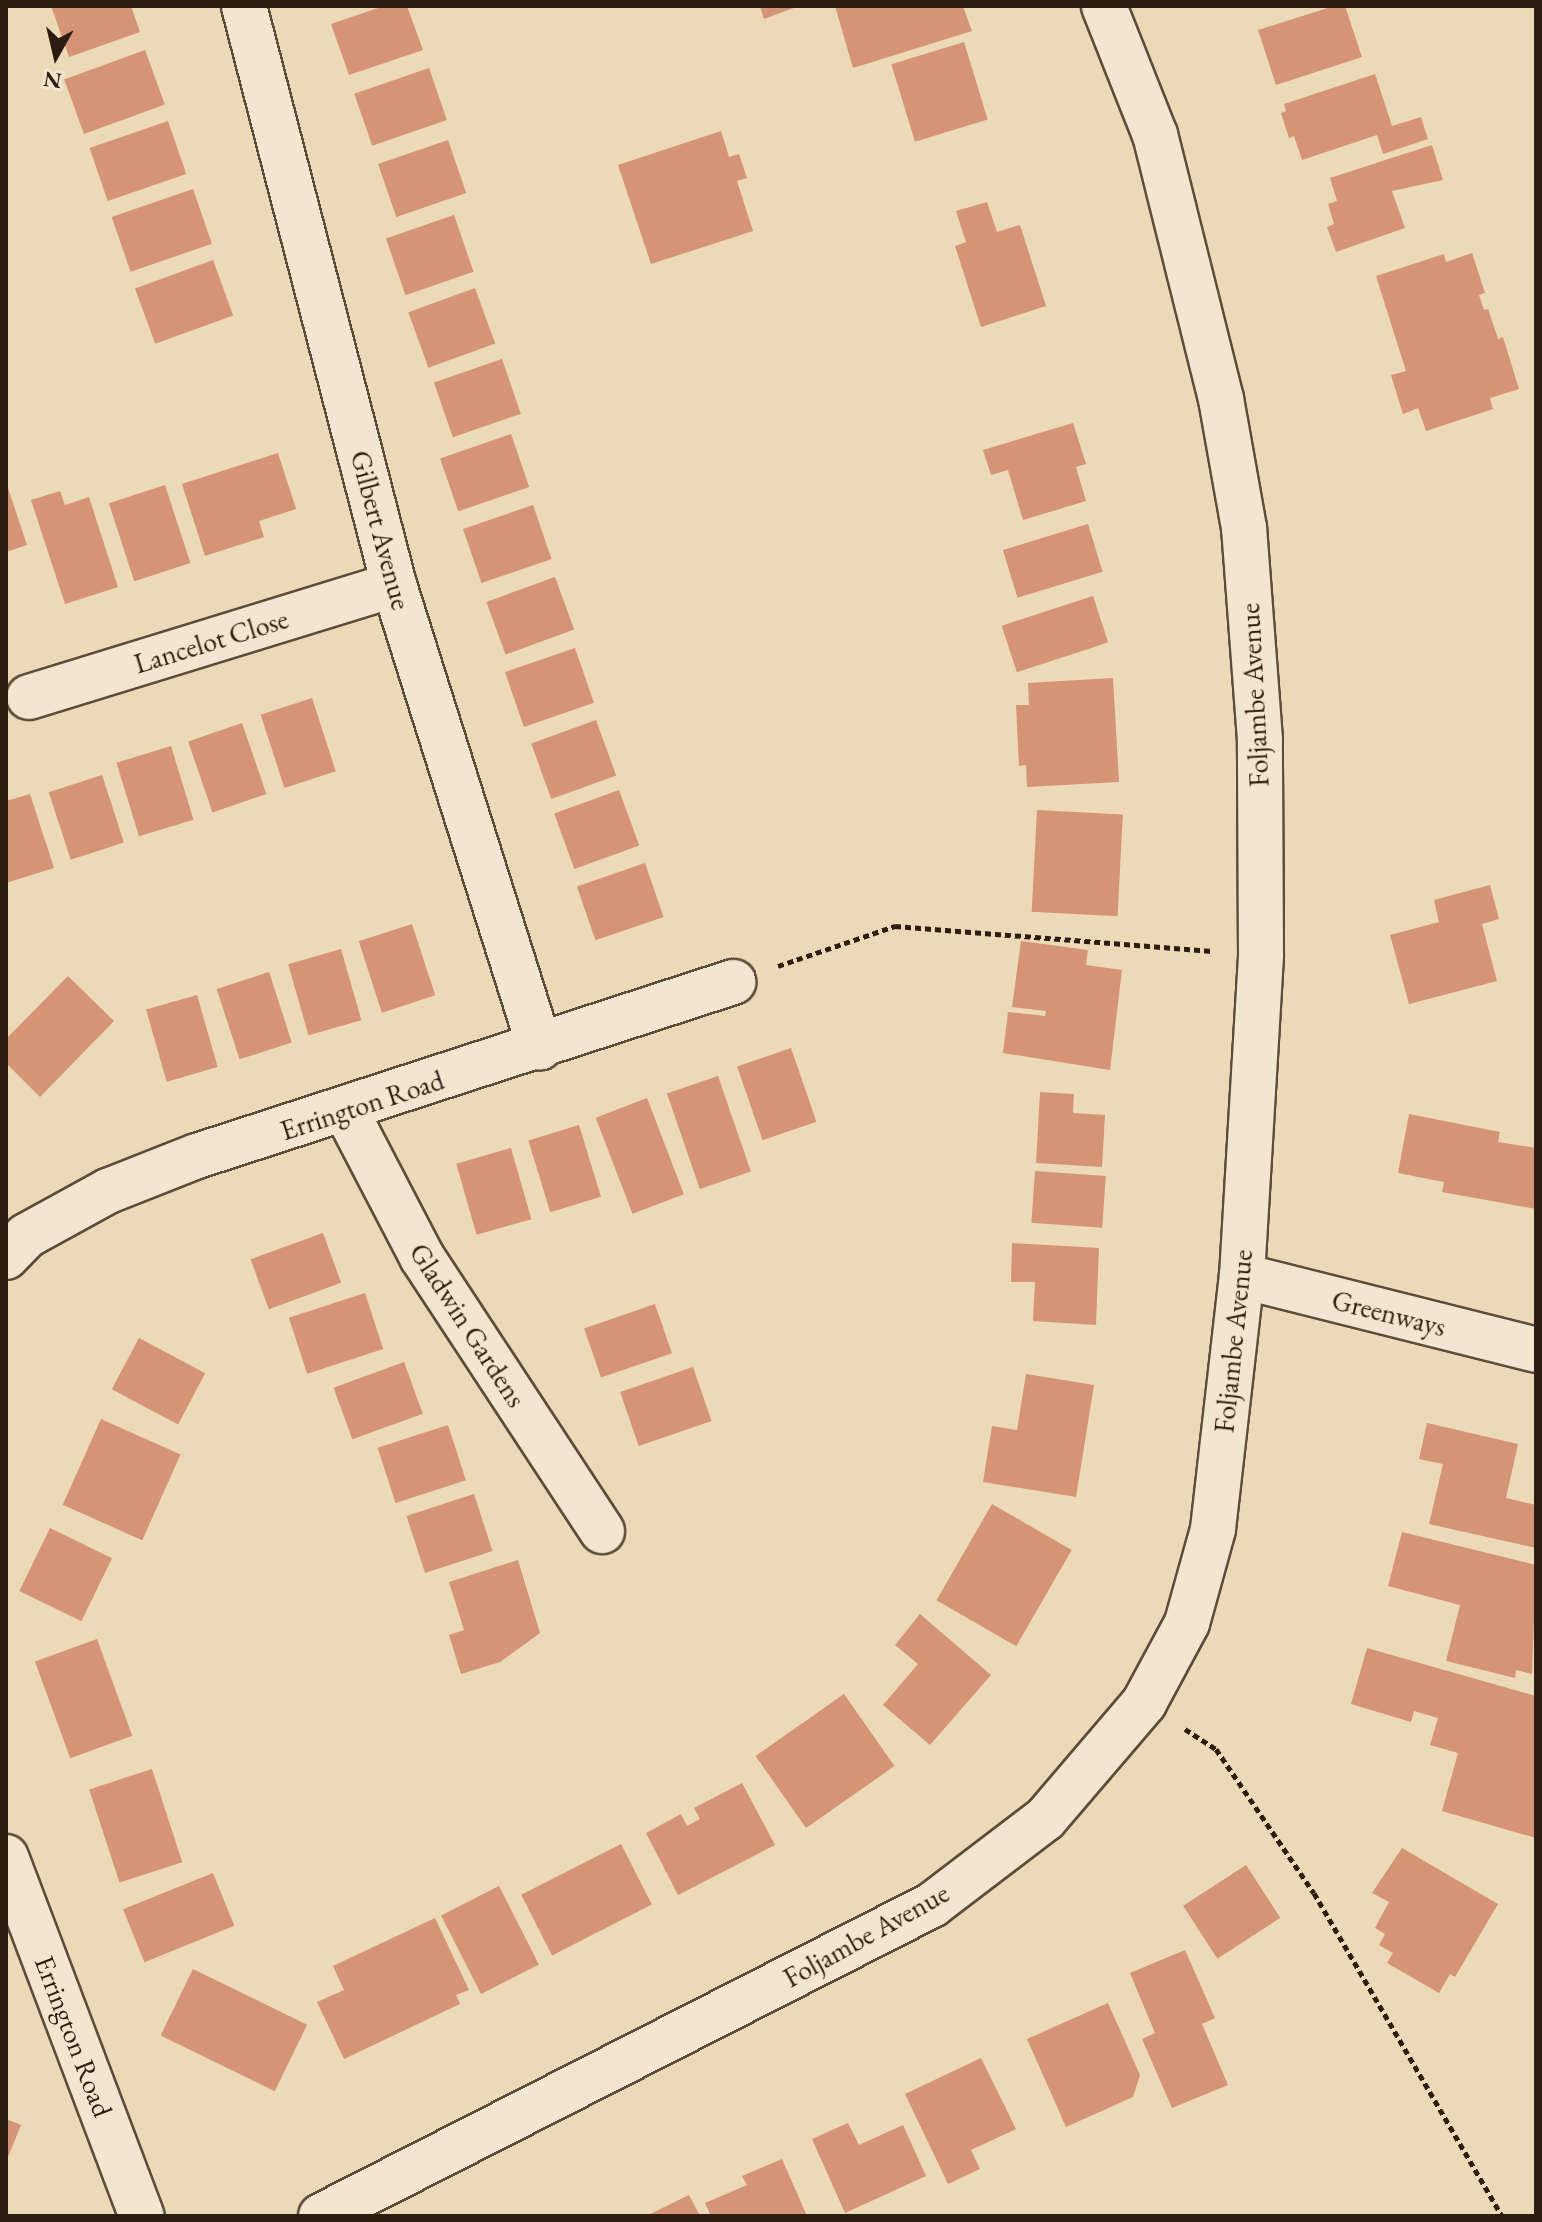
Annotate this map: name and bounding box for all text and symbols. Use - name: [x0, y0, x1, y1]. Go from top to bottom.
- north arrow: [16, 16, 96, 96]
- text: N: [42, 65, 63, 96]
- street label: Gilbert Avenue: [344, 447, 418, 613]
- street label: Lancelot Close: [130, 602, 292, 680]
- street label: Foljambe Avenue: [1232, 602, 1276, 788]
- street label: Errington Road: [276, 1063, 448, 1147]
- street label: Gladwin Gardens: [403, 1237, 533, 1413]
- street label: Foljambe Avenue: [1207, 1248, 1259, 1434]
- street label: Greenways: [1328, 1283, 1450, 1343]
- street label: Foljambe Avenue: [777, 1876, 955, 1994]
- street label: Errington Road: [28, 1951, 120, 2121]

